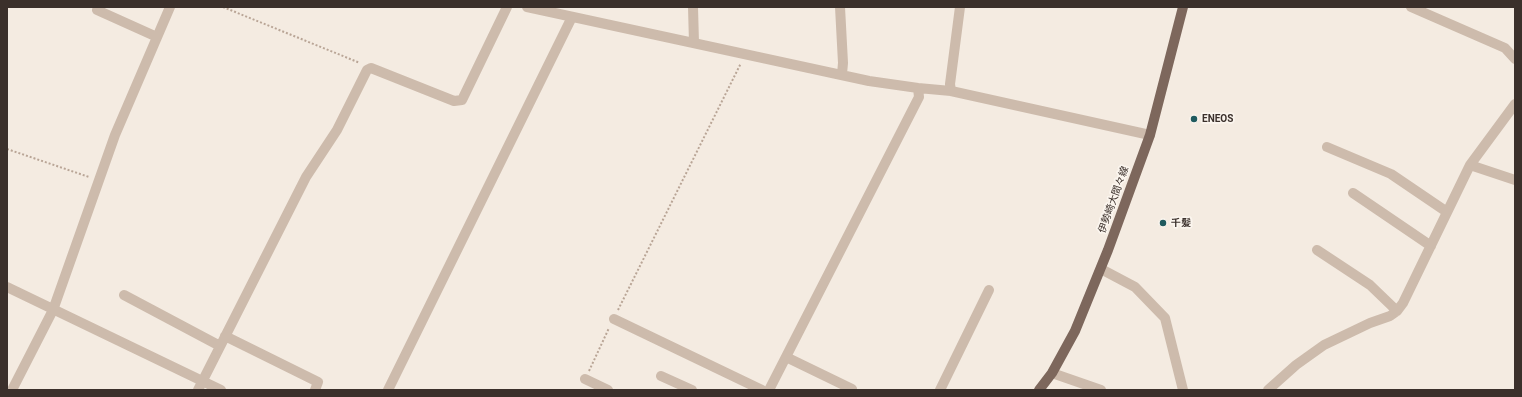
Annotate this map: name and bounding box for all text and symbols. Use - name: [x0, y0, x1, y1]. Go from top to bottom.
- place label: ENEOS: [1202, 113, 1233, 125]
- marker: ENEOS: [1189, 114, 1199, 124]
- street label: 伊勢崎大間々線: [1096, 165, 1132, 235]
- place label: 千髪: [1171, 217, 1191, 229]
- marker: 千髪: [1158, 218, 1168, 228]

